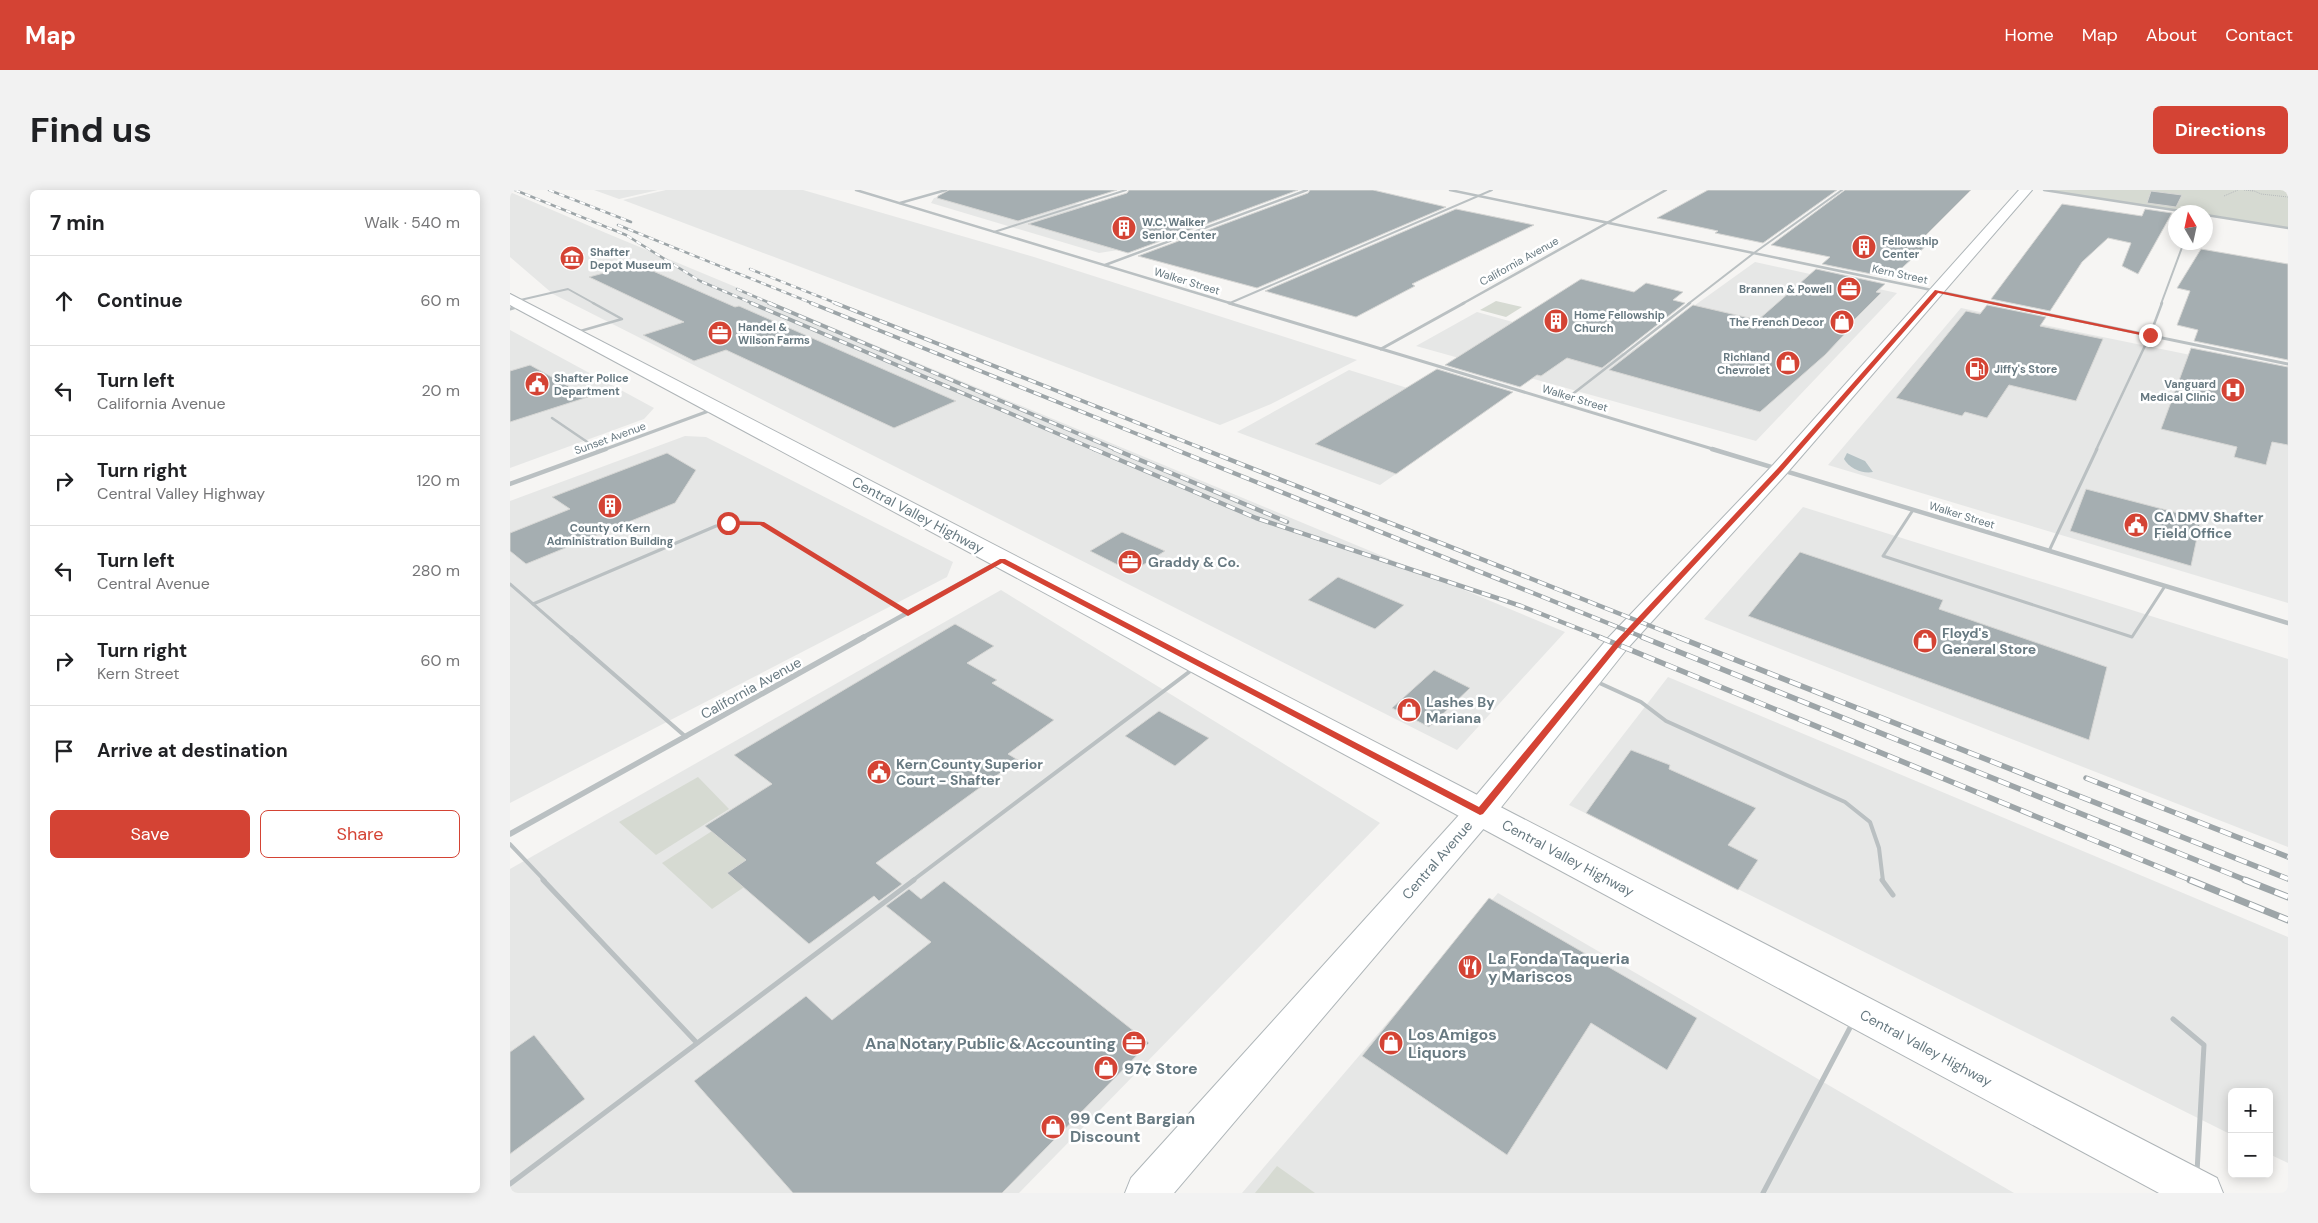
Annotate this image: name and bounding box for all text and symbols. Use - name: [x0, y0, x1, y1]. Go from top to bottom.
- text: Map: [25, 20, 76, 51]
- text: Home: [2004, 23, 2054, 47]
- text: Map: [2082, 23, 2118, 47]
- text: About: [2146, 23, 2197, 47]
- text: Contact: [2225, 23, 2293, 47]
- button: Directions: [2153, 106, 2288, 154]
- text: Find us: [30, 107, 152, 153]
- north arrow: [2168, 205, 2213, 250]
- text: 7 min: [50, 209, 105, 237]
- text: Walk · 540 m: [364, 212, 460, 233]
- building icon: W.C. Walker Senior Center: [1111, 215, 1137, 241]
- place label: W.C. Walker Senior Center: [1142, 215, 1217, 242]
- street label: California Avenue: [1477, 233, 1561, 289]
- building icon: Fellowship Center: [1851, 234, 1877, 260]
- place label: Fellowship Center: [1882, 234, 1939, 261]
- museum icon: Shafter Depot Museum: [559, 245, 585, 271]
- place label: Shafter Depot Museum: [590, 245, 672, 272]
- street label: Kern Street: [1871, 261, 1929, 287]
- street label: Walker Street: [1152, 264, 1222, 298]
- office icon: Brannen & Powell: [1836, 276, 1862, 302]
- place label: Brannen & Powell: [1739, 282, 1832, 296]
- icon: ahead: [50, 287, 78, 315]
- text: Continue: [97, 288, 183, 313]
- text: 60 m: [420, 290, 460, 311]
- building icon: Home Fellowship Church: [1543, 308, 1569, 334]
- place label: Home Fellowship Church: [1574, 308, 1665, 335]
- shop icon: The French Decor: [1829, 309, 1855, 335]
- place label: The French Decor: [1729, 315, 1824, 329]
- office icon: Handel & Wilson Farms: [707, 320, 733, 346]
- place label: Handel & Wilson Farms: [738, 320, 810, 347]
- route end: [2139, 324, 2162, 347]
- place label: Richland Chevrolet: [1717, 350, 1770, 377]
- shop icon: Richland Chevrolet: [1775, 350, 1801, 376]
- fuel station icon: Jiffy's Store: [1964, 356, 1990, 382]
- place label: Jiffy's Store: [1994, 362, 2058, 376]
- text: Turn left: [97, 368, 175, 393]
- public building icon: Shafter Police Department: [524, 371, 550, 397]
- place label: Shafter Police Department: [554, 371, 629, 398]
- icon: left: [50, 377, 78, 405]
- place label: Vanguard Medical Clinic: [2140, 377, 2216, 404]
- hospital icon: Vanguard Medical Clinic: [2220, 377, 2246, 403]
- text: 20 m: [421, 380, 460, 401]
- street label: Walker Street: [1540, 381, 1610, 415]
- text: California Avenue: [97, 393, 225, 414]
- street label: Sunset Avenue: [572, 419, 648, 457]
- text: Turn right: [97, 458, 187, 483]
- icon: right: [50, 467, 78, 495]
- text: 120 m: [416, 470, 460, 491]
- street label: Central Valley Highway: [849, 473, 987, 558]
- text: Central Valley Highway: [97, 483, 265, 504]
- building icon: County of Kern Administration Building: [597, 493, 623, 519]
- street label: Walker Street: [1927, 498, 1997, 532]
- place label: CA DMV Shafter Field Office: [2154, 508, 2264, 542]
- route start: [717, 512, 740, 535]
- public building icon: CA DMV Shafter Field Office: [2123, 512, 2149, 538]
- place label: County of Kern Administration Building: [547, 521, 674, 548]
- text: Turn left: [97, 548, 175, 573]
- office icon: Graddy & Co.: [1117, 549, 1143, 575]
- place label: Graddy & Co.: [1148, 553, 1240, 571]
- icon: left: [50, 557, 78, 585]
- text: 280 m: [412, 560, 460, 581]
- text: Central Avenue: [97, 573, 210, 594]
- place label: Floyd's General Store: [1942, 624, 2036, 658]
- shop icon: Floyd's General Store: [1912, 628, 1938, 654]
- text: Turn right: [97, 638, 187, 663]
- icon: right: [50, 647, 78, 675]
- text: 60 m: [420, 650, 460, 671]
- street label: California Avenue: [697, 653, 805, 723]
- text: Kern Street: [97, 663, 180, 684]
- place label: Lashes By Mariana: [1426, 693, 1495, 727]
- shop icon: Lashes By Mariana: [1396, 697, 1422, 723]
- icon: arrive: [50, 737, 78, 765]
- text: Arrive at destination: [97, 738, 288, 763]
- place label: Kern County Superior Court - Shafter: [896, 755, 1043, 789]
- public building icon: Kern County Superior Court - Shafter: [866, 759, 892, 785]
- button: Save: [50, 810, 250, 858]
- button: Share: [260, 810, 460, 858]
- street label: Central Valley Highway: [1499, 816, 1637, 901]
- street label: Central Avenue: [1398, 817, 1476, 903]
- place label: La Fonda Taqueria y Mariscos: [1488, 948, 1630, 987]
- restaurant icon: La Fonda Taqueria y Mariscos: [1457, 954, 1483, 980]
- street label: Central Valley Highway: [1857, 1006, 1995, 1091]
- place label: Los Amigos Liquors: [1408, 1024, 1497, 1063]
- office icon: Ana Notary Public & Accounting: [1121, 1030, 1147, 1056]
- shop icon: Los Amigos Liquors: [1378, 1030, 1404, 1056]
- place label: Ana Notary Public & Accounting: [865, 1033, 1116, 1054]
- shop icon: 97¢ Store: [1093, 1055, 1119, 1081]
- place label: 97¢ Store: [1124, 1058, 1198, 1079]
- map controls: [2228, 1088, 2273, 1178]
- button: +: [2228, 1088, 2273, 1133]
- place label: 99 Cent Bargian Discount: [1070, 1108, 1195, 1147]
- shop icon: 99 Cent Bargian Discount: [1040, 1114, 1066, 1140]
- button: −: [2228, 1133, 2273, 1178]

